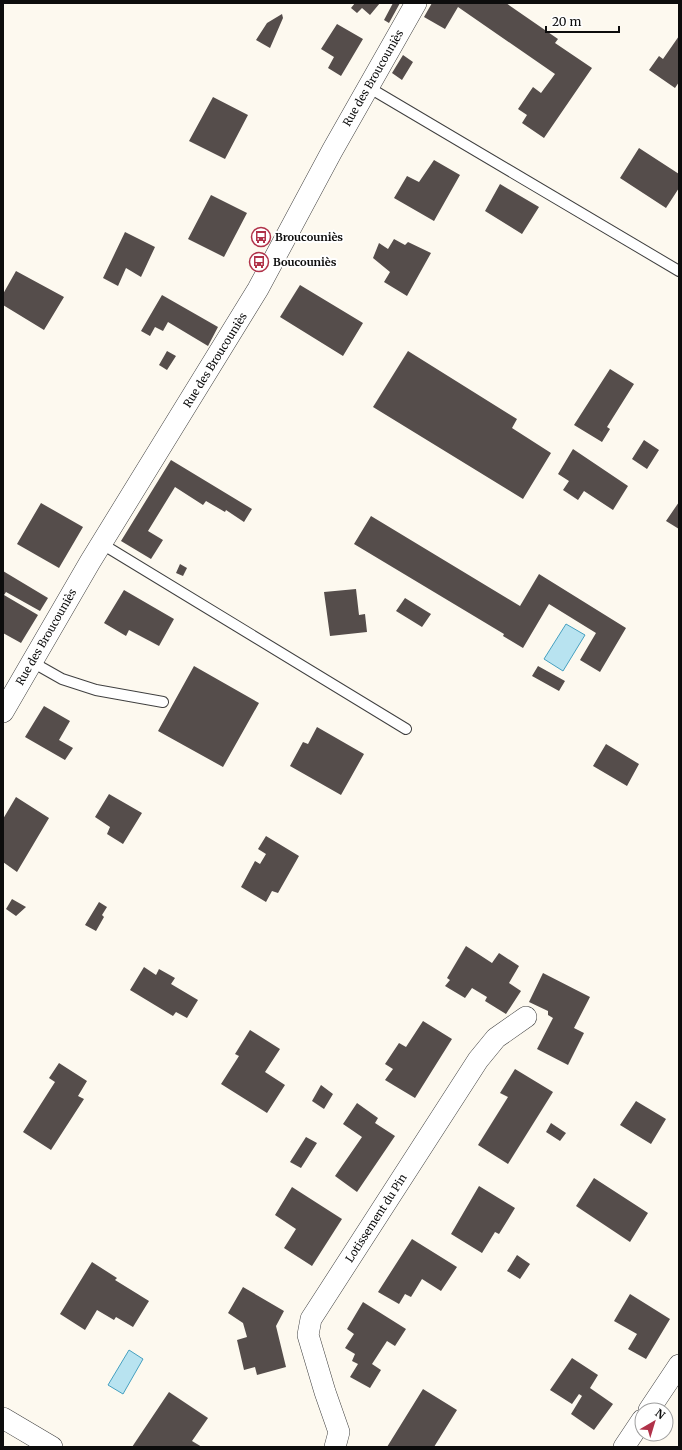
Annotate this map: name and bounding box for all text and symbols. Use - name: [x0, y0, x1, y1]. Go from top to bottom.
- scale bar: [546, 8, 619, 34]
- text: 20 m: [552, 14, 581, 29]
- street label: Rue des Broucouniès: [340, 27, 406, 129]
- bus stop icon: Broucouniès: [250, 226, 272, 248]
- place label: Broucouniès: [275, 230, 343, 244]
- bus stop icon: Boucouniès: [248, 251, 270, 273]
- place label: Boucouniès: [273, 255, 337, 269]
- street label: Rue des Broucouniès: [180, 310, 250, 410]
- street label: Rue des Broucouniès: [13, 586, 79, 688]
- street label: Lotissement du Pin: [342, 1171, 410, 1265]
- north arrow: [634, 1402, 674, 1442]
- text: N: [652, 1406, 668, 1422]

